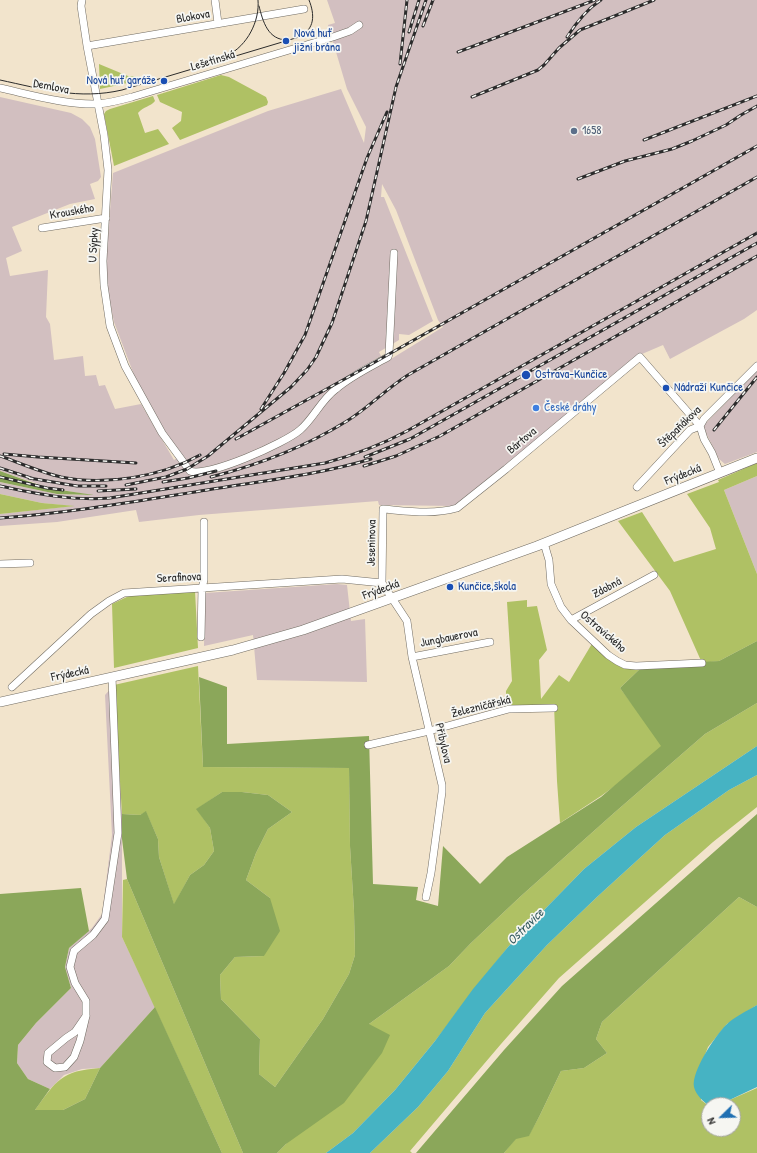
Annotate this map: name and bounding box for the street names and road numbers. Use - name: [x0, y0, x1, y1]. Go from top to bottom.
- street label: Blokova: [175, 7, 211, 27]
- street label: Lešetínská: [189, 48, 237, 74]
- street label: Demlova: [32, 76, 70, 98]
- street label: Krouského: [49, 201, 95, 223]
- street label: U Sýpky: [86, 227, 102, 263]
- street label: Štěpaňákova: [656, 403, 704, 451]
- street label: Bártova: [504, 425, 540, 457]
- street label: Frýdecká: [663, 461, 703, 489]
- street label: Jeseninova: [364, 520, 380, 566]
- street label: Serafinova: [157, 570, 201, 586]
- street label: Zdobná: [590, 574, 624, 602]
- street label: Frýdecká: [361, 577, 401, 603]
- street label: Ostravického: [577, 608, 629, 656]
- street label: Jungbauerova: [419, 625, 479, 651]
- street label: Frýdecká: [50, 663, 90, 685]
- street label: Železničářská: [450, 693, 512, 721]
- street label: Přibylova: [431, 722, 455, 764]

